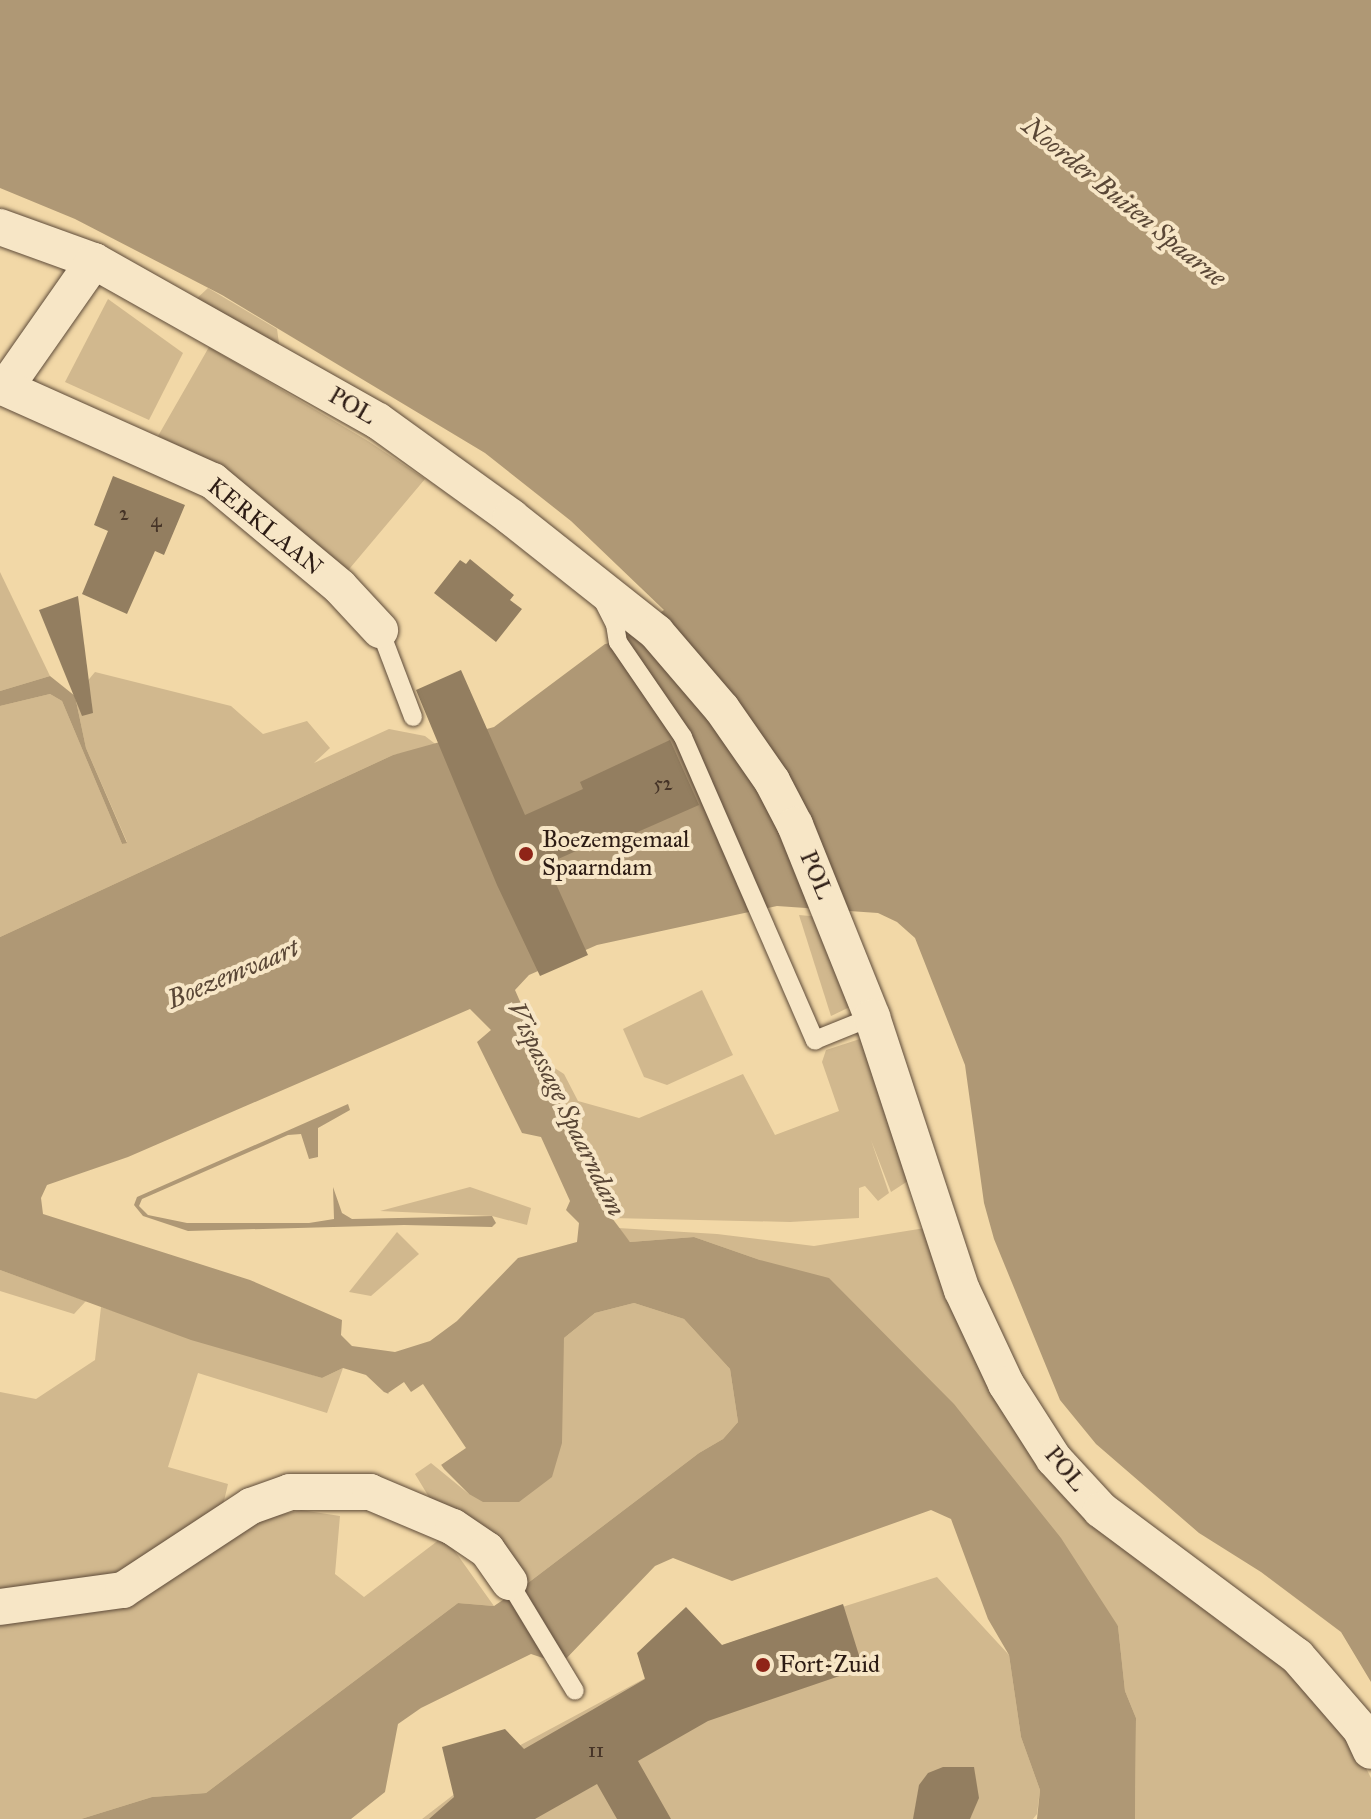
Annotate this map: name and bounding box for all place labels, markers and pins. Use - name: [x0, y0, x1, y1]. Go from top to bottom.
- place label: Boezemgemaal Spaarndam: [542, 826, 690, 882]
- marker: Boezemgemaal Spaarndam: [517, 845, 535, 863]
- place label: Fort-Zuid: [779, 1651, 880, 1679]
- marker: Fort-Zuid: [754, 1656, 772, 1674]

